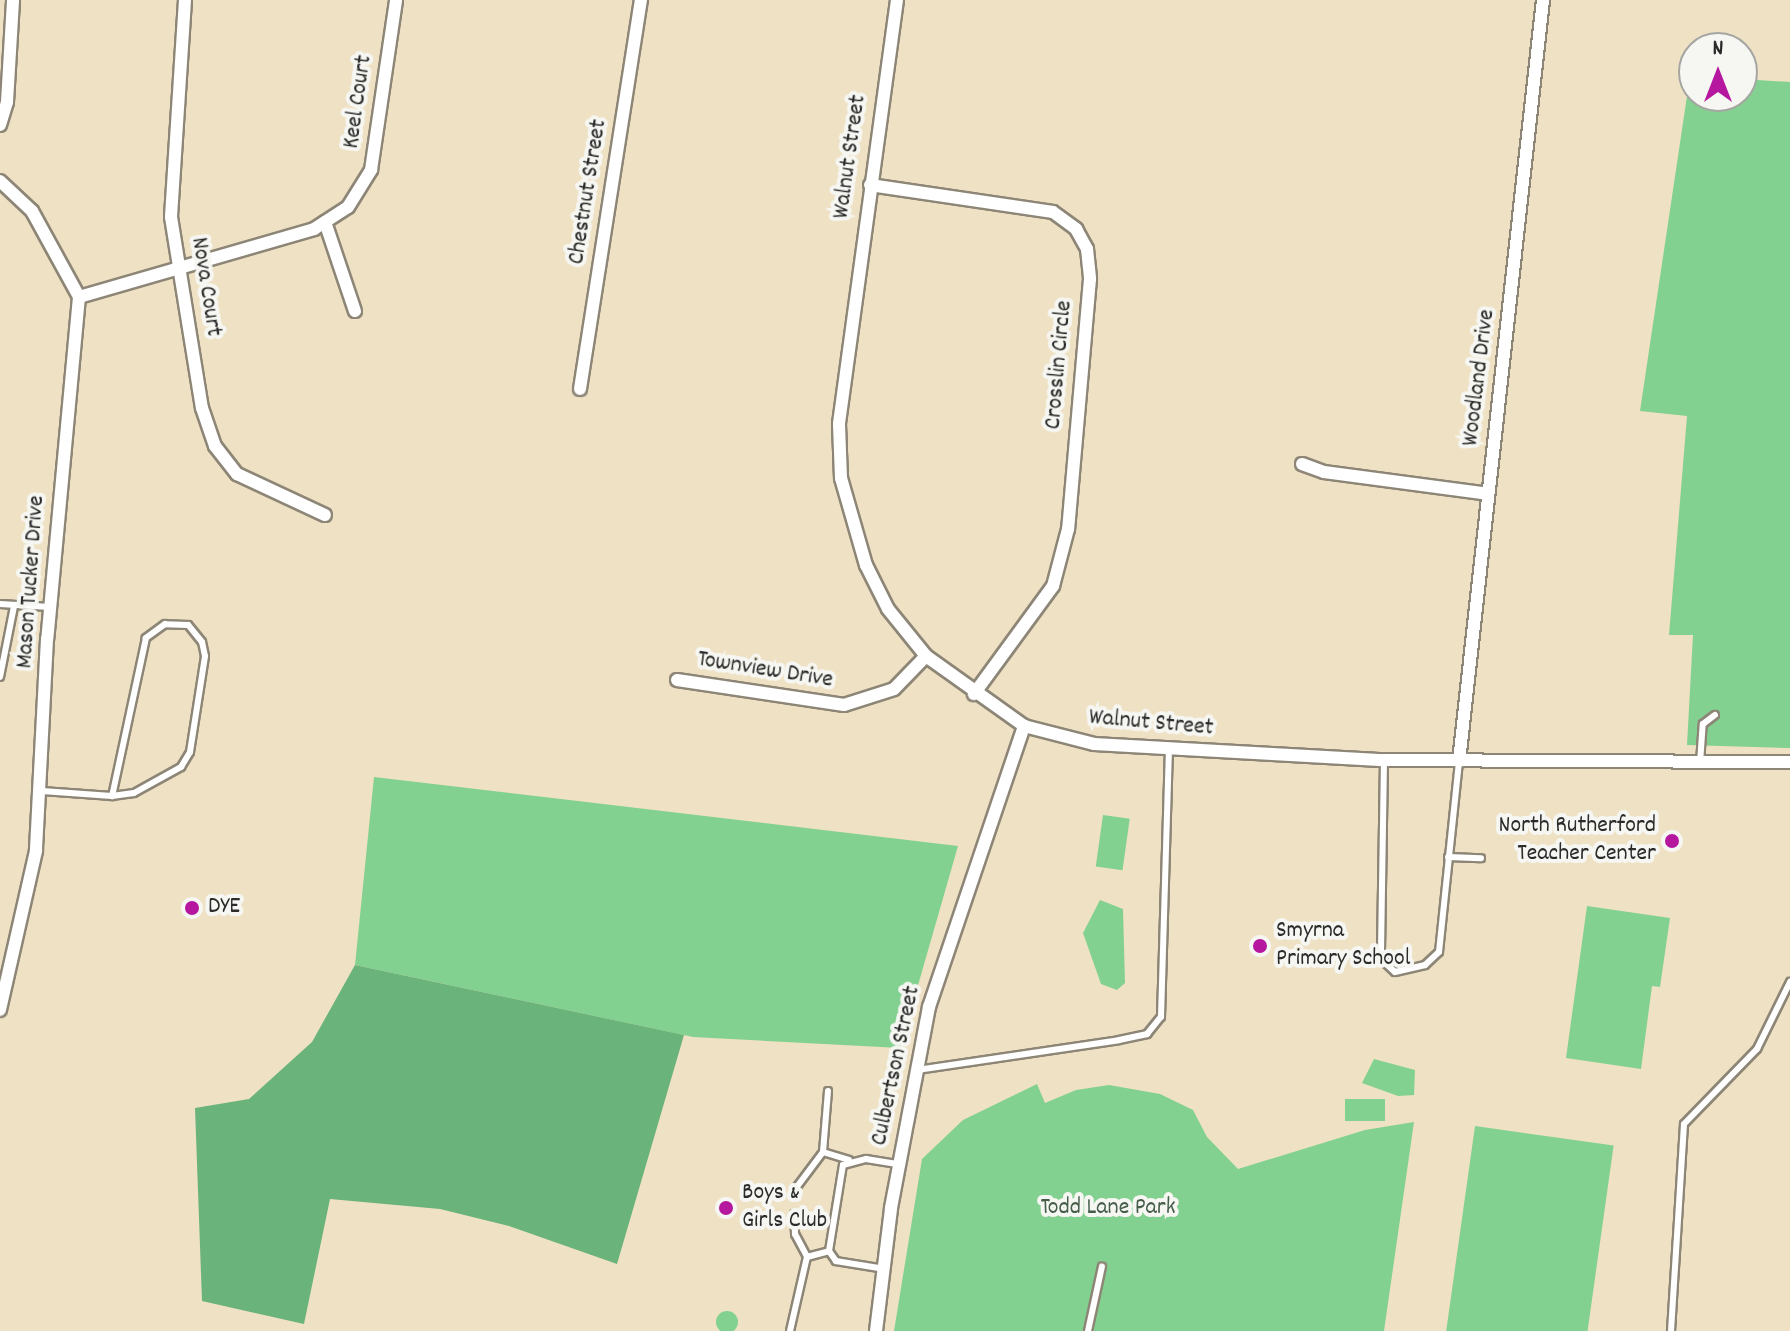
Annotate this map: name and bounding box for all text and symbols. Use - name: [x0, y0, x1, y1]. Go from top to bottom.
- north arrow: [1678, 32, 1758, 112]
- text: N: [1713, 34, 1723, 65]
- street label: Keel Court: [338, 53, 380, 151]
- street label: Walnut Street: [828, 93, 874, 221]
- street label: Chestnut Street: [563, 117, 615, 267]
- street label: Nova Court: [183, 235, 227, 339]
- street label: Crosslin Circle: [1040, 299, 1080, 431]
- street label: Woodland Drive: [1457, 308, 1503, 448]
- street label: Mason Tucker Drive: [12, 495, 52, 669]
- street label: Townview Drive: [695, 646, 835, 696]
- street label: Walnut Street: [1088, 704, 1214, 744]
- place label: North Rutherford Teacher Center: [1499, 813, 1656, 869]
- marker: North Rutherford Teacher Center: [1663, 832, 1681, 850]
- place label: DYE: [208, 894, 240, 922]
- marker: DYE: [183, 899, 201, 917]
- place label: Smyrna Primary School: [1276, 918, 1410, 974]
- marker: Smyrna Primary School: [1251, 937, 1269, 955]
- street label: Culbertson Street: [866, 984, 928, 1148]
- place label: Boys & Girls Club: [742, 1180, 827, 1236]
- park label: Todd Lane Park: [1040, 1195, 1176, 1223]
- marker: Boys & Girls Club: [717, 1199, 735, 1217]

